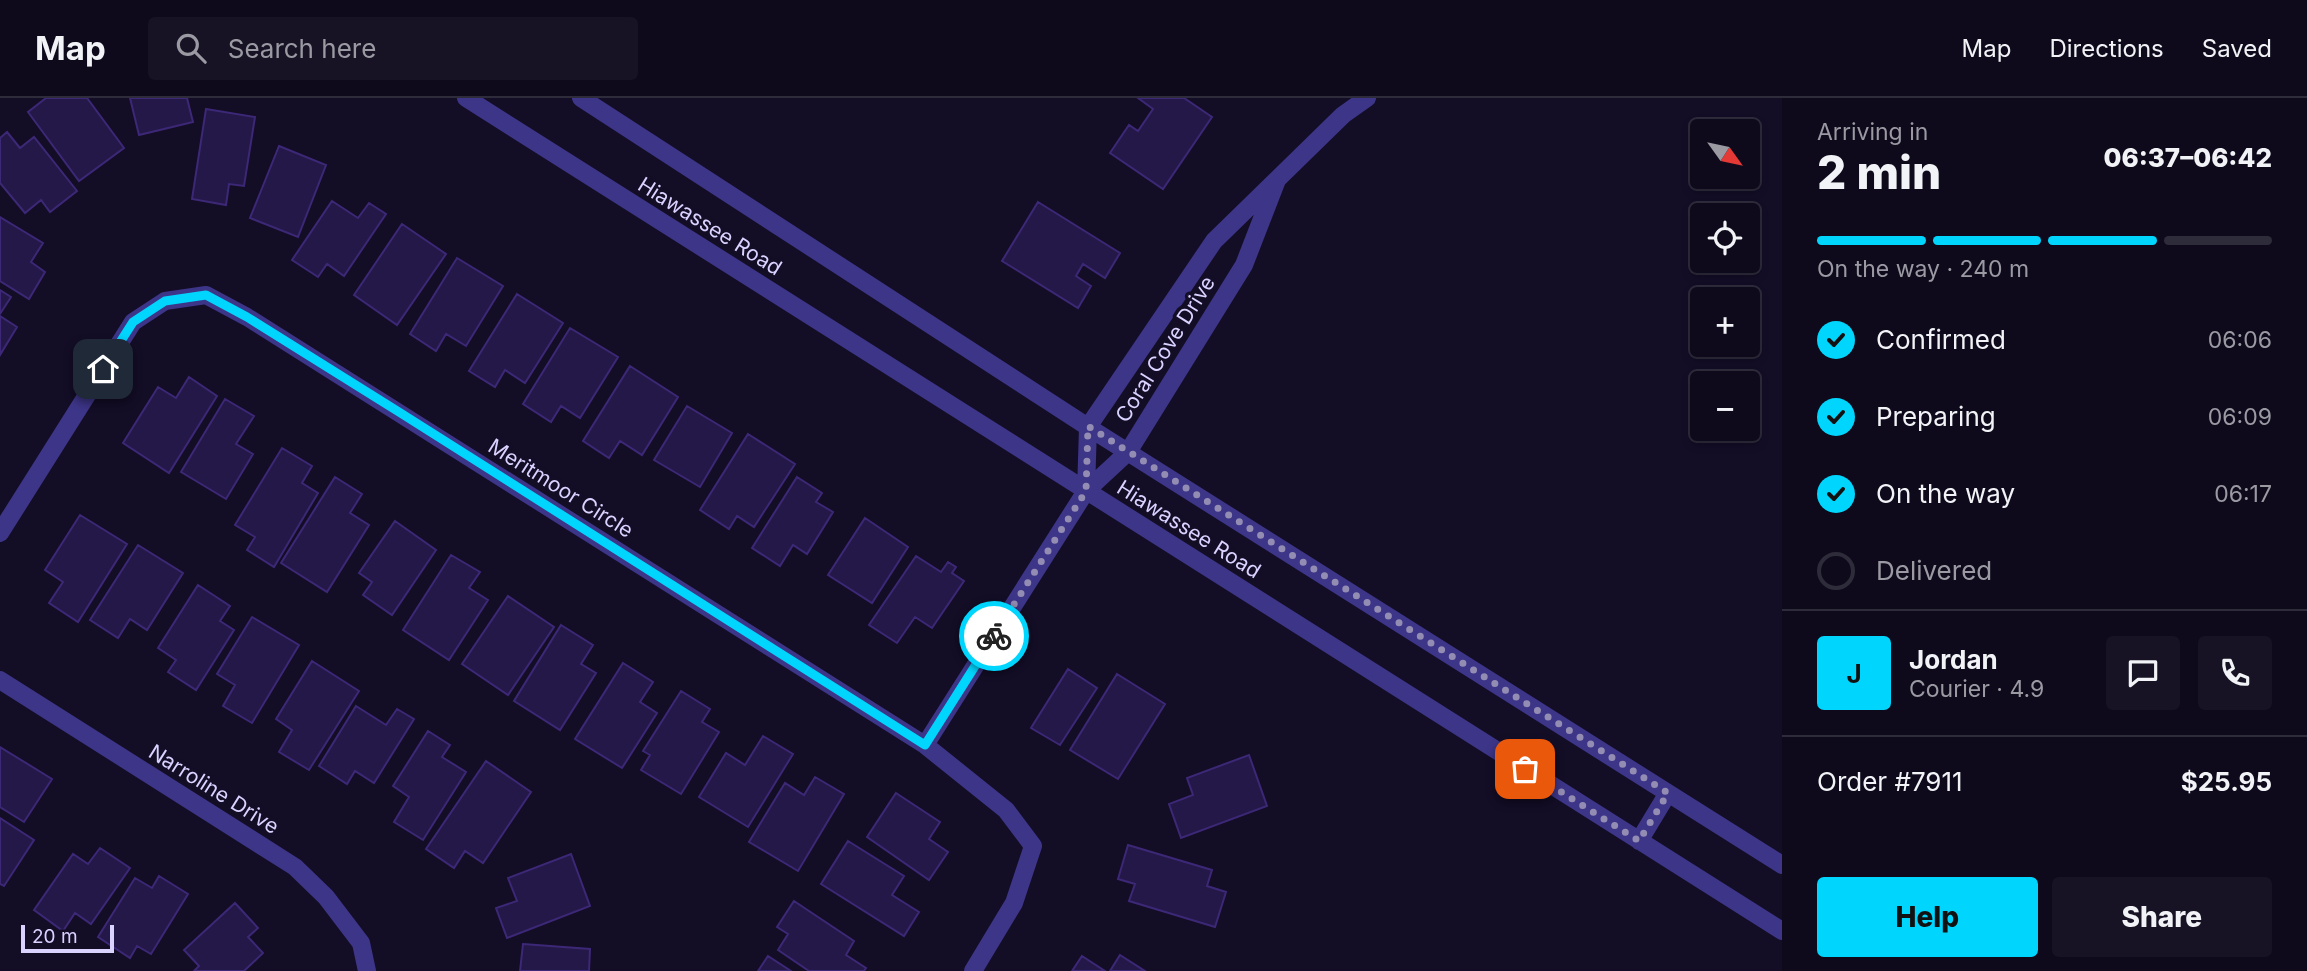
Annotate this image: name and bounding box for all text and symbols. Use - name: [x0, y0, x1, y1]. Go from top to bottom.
- search box: [148, 17, 638, 80]
- text: Map: [35, 28, 106, 68]
- icon: search: [172, 29, 210, 67]
- text: Search here: [228, 33, 376, 64]
- text: Map: [1962, 34, 2011, 63]
- text: Directions: [2049, 34, 2164, 63]
- text: Saved: [2202, 34, 2272, 63]
- text: Arriving in: [1817, 118, 1928, 146]
- north arrow: [1690, 119, 1760, 189]
- map controls: [1690, 119, 1760, 441]
- text: 06:37–06:42: [2103, 142, 2272, 173]
- text: 2 min: [1817, 144, 1941, 200]
- street label: Hiawassee Road: [634, 172, 786, 280]
- button: locate: [1690, 203, 1760, 273]
- text: On the way · 240 m: [1817, 255, 2029, 283]
- street label: Coral Cove Drive: [1110, 271, 1220, 427]
- button: +: [1690, 287, 1760, 357]
- icon: check: [1817, 321, 1855, 359]
- text: Confirmed: [1876, 324, 2006, 355]
- text: 06:06: [2208, 326, 2272, 354]
- pin: [73, 339, 133, 399]
- icon: home: [84, 350, 122, 388]
- button: −: [1690, 371, 1760, 441]
- icon: check: [1817, 398, 1855, 436]
- text: Preparing: [1876, 401, 1996, 432]
- text: 06:09: [2208, 403, 2272, 431]
- street label: Meritmoor Circle: [484, 433, 638, 543]
- street label: Hiawassee Road: [1113, 475, 1265, 583]
- icon: check: [1817, 475, 1855, 513]
- text: On the way: [1876, 478, 2015, 509]
- text: 06:17: [2214, 480, 2272, 508]
- text: Delivered: [1876, 555, 1992, 586]
- courier: [959, 601, 1029, 671]
- icon: bike: [975, 617, 1013, 655]
- button: chat: [2106, 636, 2180, 710]
- button: phone: [2198, 636, 2272, 710]
- text: Jordan: [1909, 644, 1998, 675]
- text: J: [1846, 658, 1862, 689]
- text: Courier · 4.9: [1909, 675, 2044, 703]
- street label: Narroline Drive: [144, 739, 284, 839]
- pin: [1495, 739, 1555, 799]
- icon: bag: [1506, 750, 1544, 788]
- text: Order #7911: [1817, 766, 1963, 797]
- text: $25.95: [2181, 766, 2272, 797]
- button: Help: [1817, 877, 2038, 957]
- button: Share: [2052, 877, 2272, 957]
- scale bar: [21, 922, 114, 954]
- text: 20 m: [32, 925, 78, 948]

